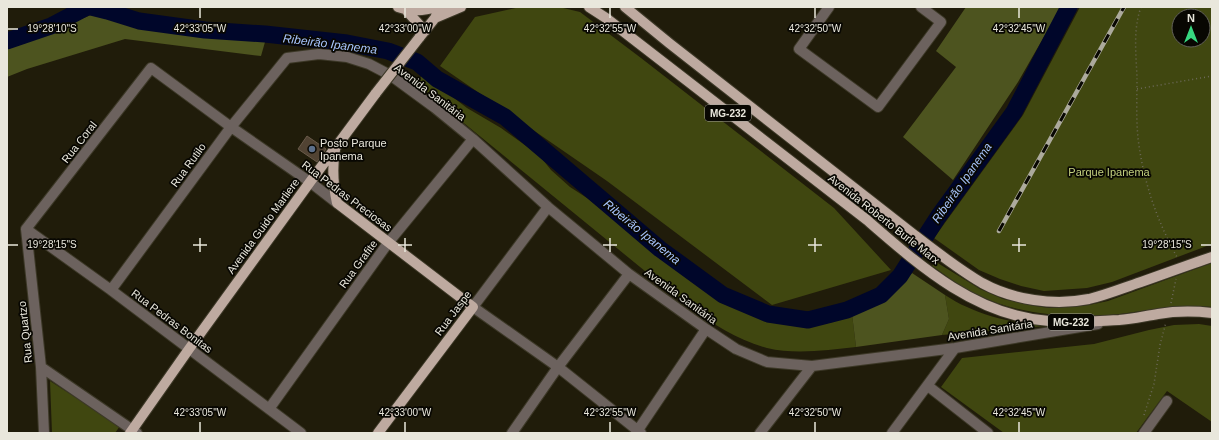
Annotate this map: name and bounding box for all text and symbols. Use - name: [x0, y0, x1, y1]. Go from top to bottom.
- north arrow: [1171, 8, 1211, 48]
- text: N: [1187, 12, 1195, 24]
- text: 19°28'10"S: [27, 23, 77, 34]
- text: 42°33'05"W: [174, 23, 227, 34]
- text: 42°33'00"W: [379, 23, 432, 34]
- text: 42°32'55"W: [584, 23, 637, 34]
- text: 42°32'50"W: [789, 23, 842, 34]
- text: 42°32'45"W: [993, 23, 1046, 34]
- water label: Ribeirão Ipanema: [282, 31, 378, 57]
- street label: Avenida Sanitária: [392, 61, 469, 123]
- road number: MG-232: [705, 105, 751, 121]
- street label: Rua Coral: [59, 119, 99, 165]
- place label: Posto Parque Ipanema: [320, 137, 387, 162]
- water label: Ribeirão Ipanema: [929, 140, 995, 226]
- street label: Rua Rutilo: [168, 141, 208, 189]
- marker: Posto Parque Ipanema: [307, 144, 317, 154]
- street label: Rua Pedras Preciosas: [300, 158, 395, 234]
- park label: Parque Ipanema: [1068, 166, 1151, 178]
- street label: Avenida Roberto Burle Marx: [826, 172, 942, 267]
- street label: Avenida Guido Marliere: [224, 176, 302, 276]
- water label: Ribeirão Ipanema: [601, 197, 683, 267]
- street label: Rua Grafite: [337, 238, 379, 290]
- text: 19°28'15"S: [27, 239, 77, 250]
- text: 19°28'15"S: [1142, 239, 1192, 250]
- street label: Avenida Sanitária: [643, 266, 720, 327]
- street label: Rua Pedras Bonitas: [129, 287, 215, 356]
- street label: Rua Jaspe: [432, 288, 474, 338]
- street label: Rua Quartzo: [16, 300, 34, 364]
- road number: MG-232: [1048, 314, 1094, 330]
- street label: Avenida Sanitária: [947, 317, 1034, 343]
- text: 42°33'05"W: [174, 407, 227, 418]
- text: 42°33'00"W: [379, 407, 432, 418]
- text: 42°32'55"W: [584, 407, 637, 418]
- text: 42°32'50"W: [789, 407, 842, 418]
- text: 42°32'45"W: [993, 407, 1046, 418]

